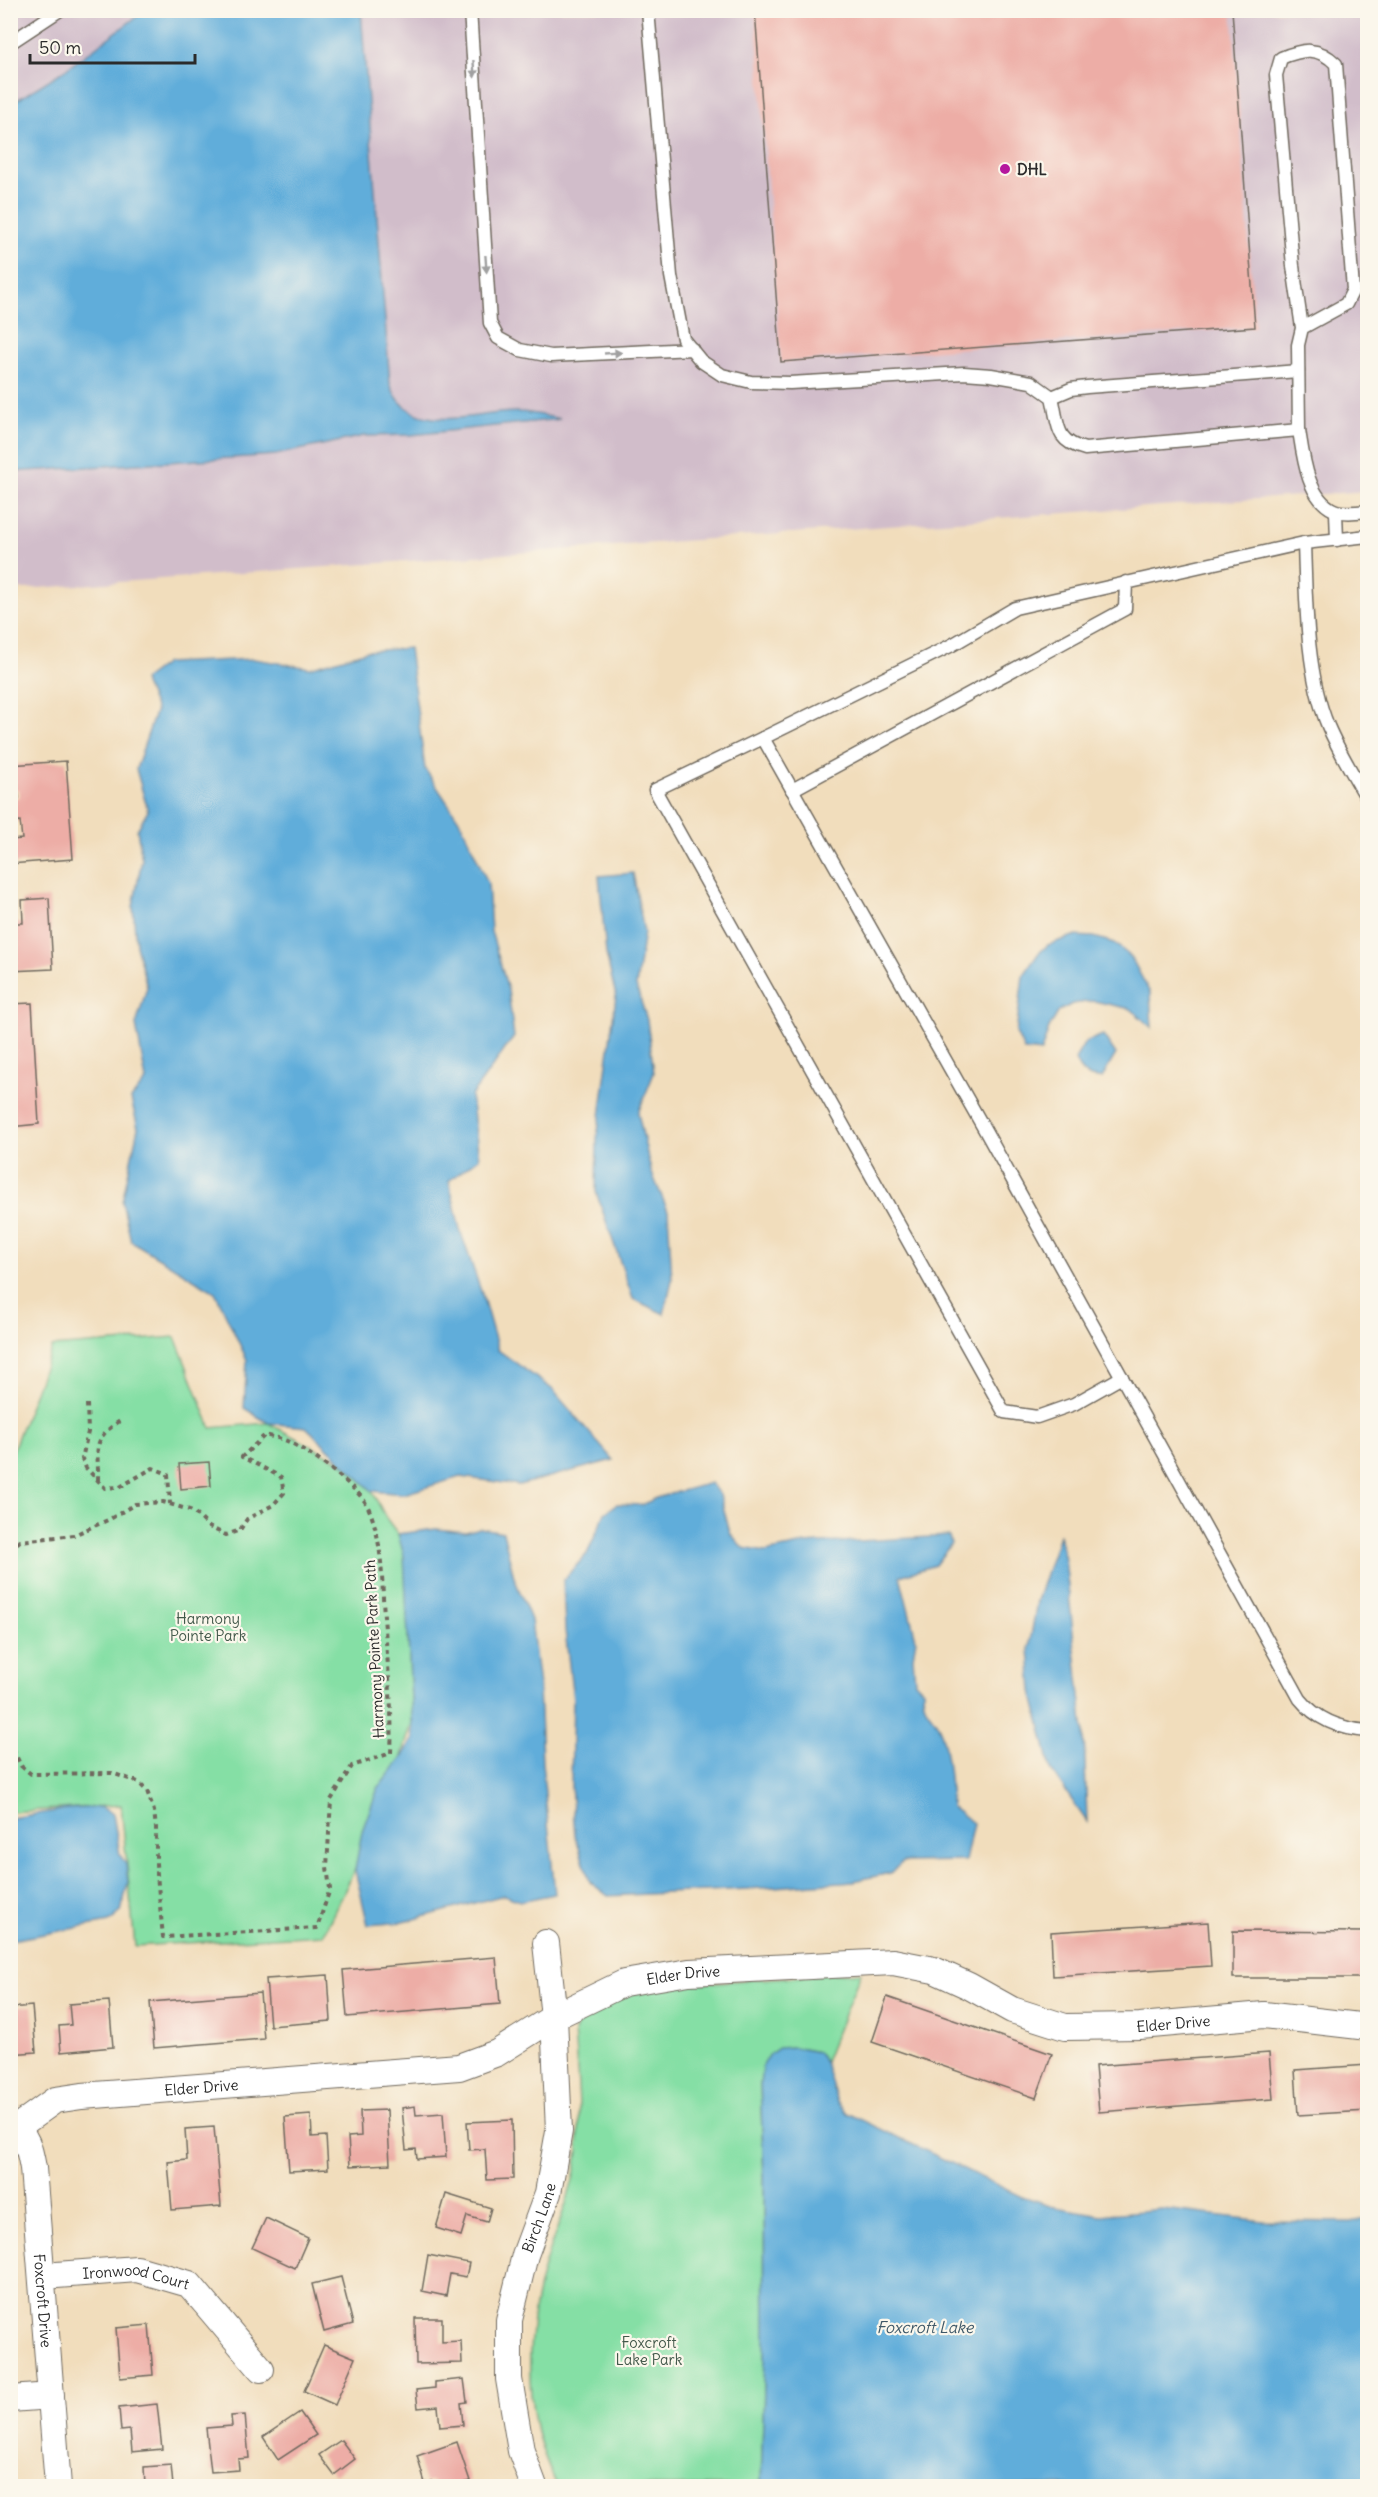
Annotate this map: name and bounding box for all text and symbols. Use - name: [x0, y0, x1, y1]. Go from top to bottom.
- scale bar: [30, 27, 195, 65]
- text: 50 m: [39, 36, 81, 59]
- one-way arrow: [469, 59, 479, 78]
- place label: DHL: [1017, 160, 1047, 179]
- marker: DHL: [998, 162, 1012, 176]
- one-way arrow: [481, 254, 491, 273]
- one-way arrow: [603, 348, 622, 357]
- street label: Harmony Pointe Park Path: [360, 1559, 388, 1739]
- park label: Harmony Pointe Park: [170, 1609, 247, 1645]
- street label: Elder Drive: [645, 1961, 720, 1989]
- street label: Elder Drive: [1136, 2010, 1211, 2036]
- street label: Elder Drive: [164, 2074, 239, 2099]
- street label: Birch Lane: [517, 2182, 559, 2255]
- street label: Foxcroft Drive: [30, 2253, 57, 2348]
- street label: Ironwood Court: [82, 2259, 192, 2293]
- water label: Foxcroft Lake: [877, 2317, 975, 2337]
- park label: Foxcroft Lake Park: [616, 2333, 683, 2369]

